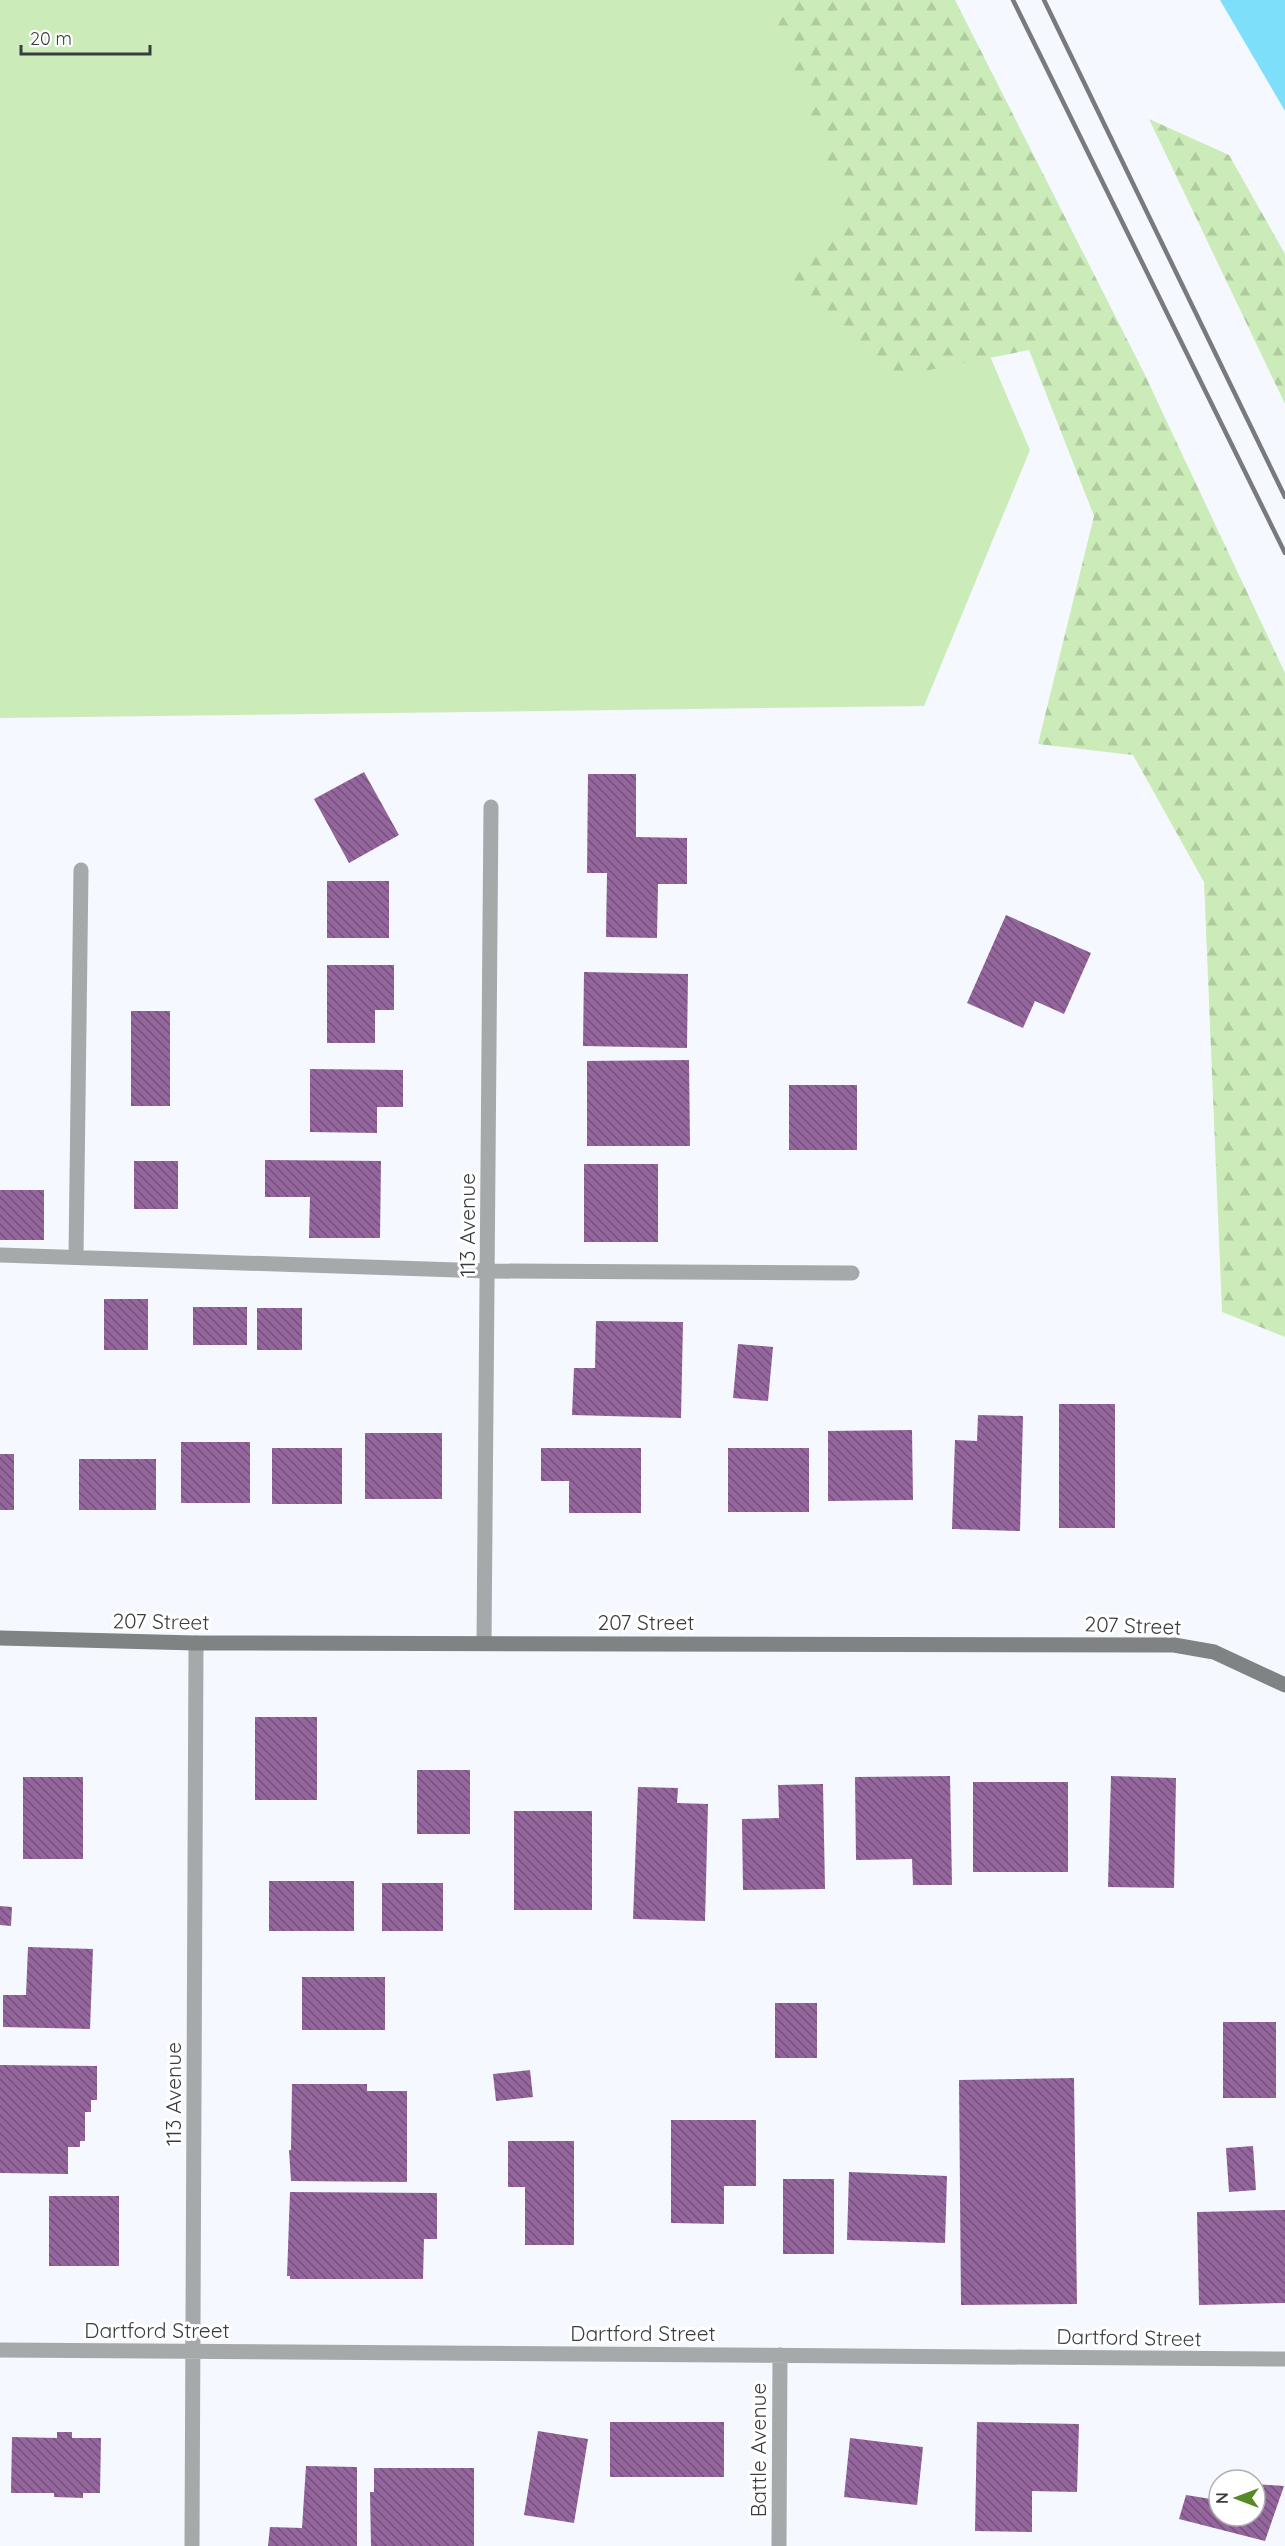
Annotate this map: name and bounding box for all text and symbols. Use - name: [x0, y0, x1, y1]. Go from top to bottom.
- scale bar: [21, 18, 150, 56]
- text: 20 m: [30, 27, 72, 50]
- street label: 113 Avenue: [454, 1173, 480, 1277]
- street label: 207 Street: [112, 1607, 210, 1635]
- street label: 207 Street: [598, 1609, 694, 1635]
- street label: 207 Street: [1084, 1610, 1182, 1640]
- street label: 113 Avenue: [160, 2042, 186, 2146]
- street label: Dartford Street: [84, 2317, 230, 2343]
- street label: Dartford Street: [570, 2320, 716, 2346]
- street label: Dartford Street: [1056, 2323, 1202, 2351]
- street label: Battle Avenue: [745, 2383, 771, 2517]
- north arrow: [1207, 2468, 1267, 2528]
- text: N: [1212, 2492, 1232, 2504]

